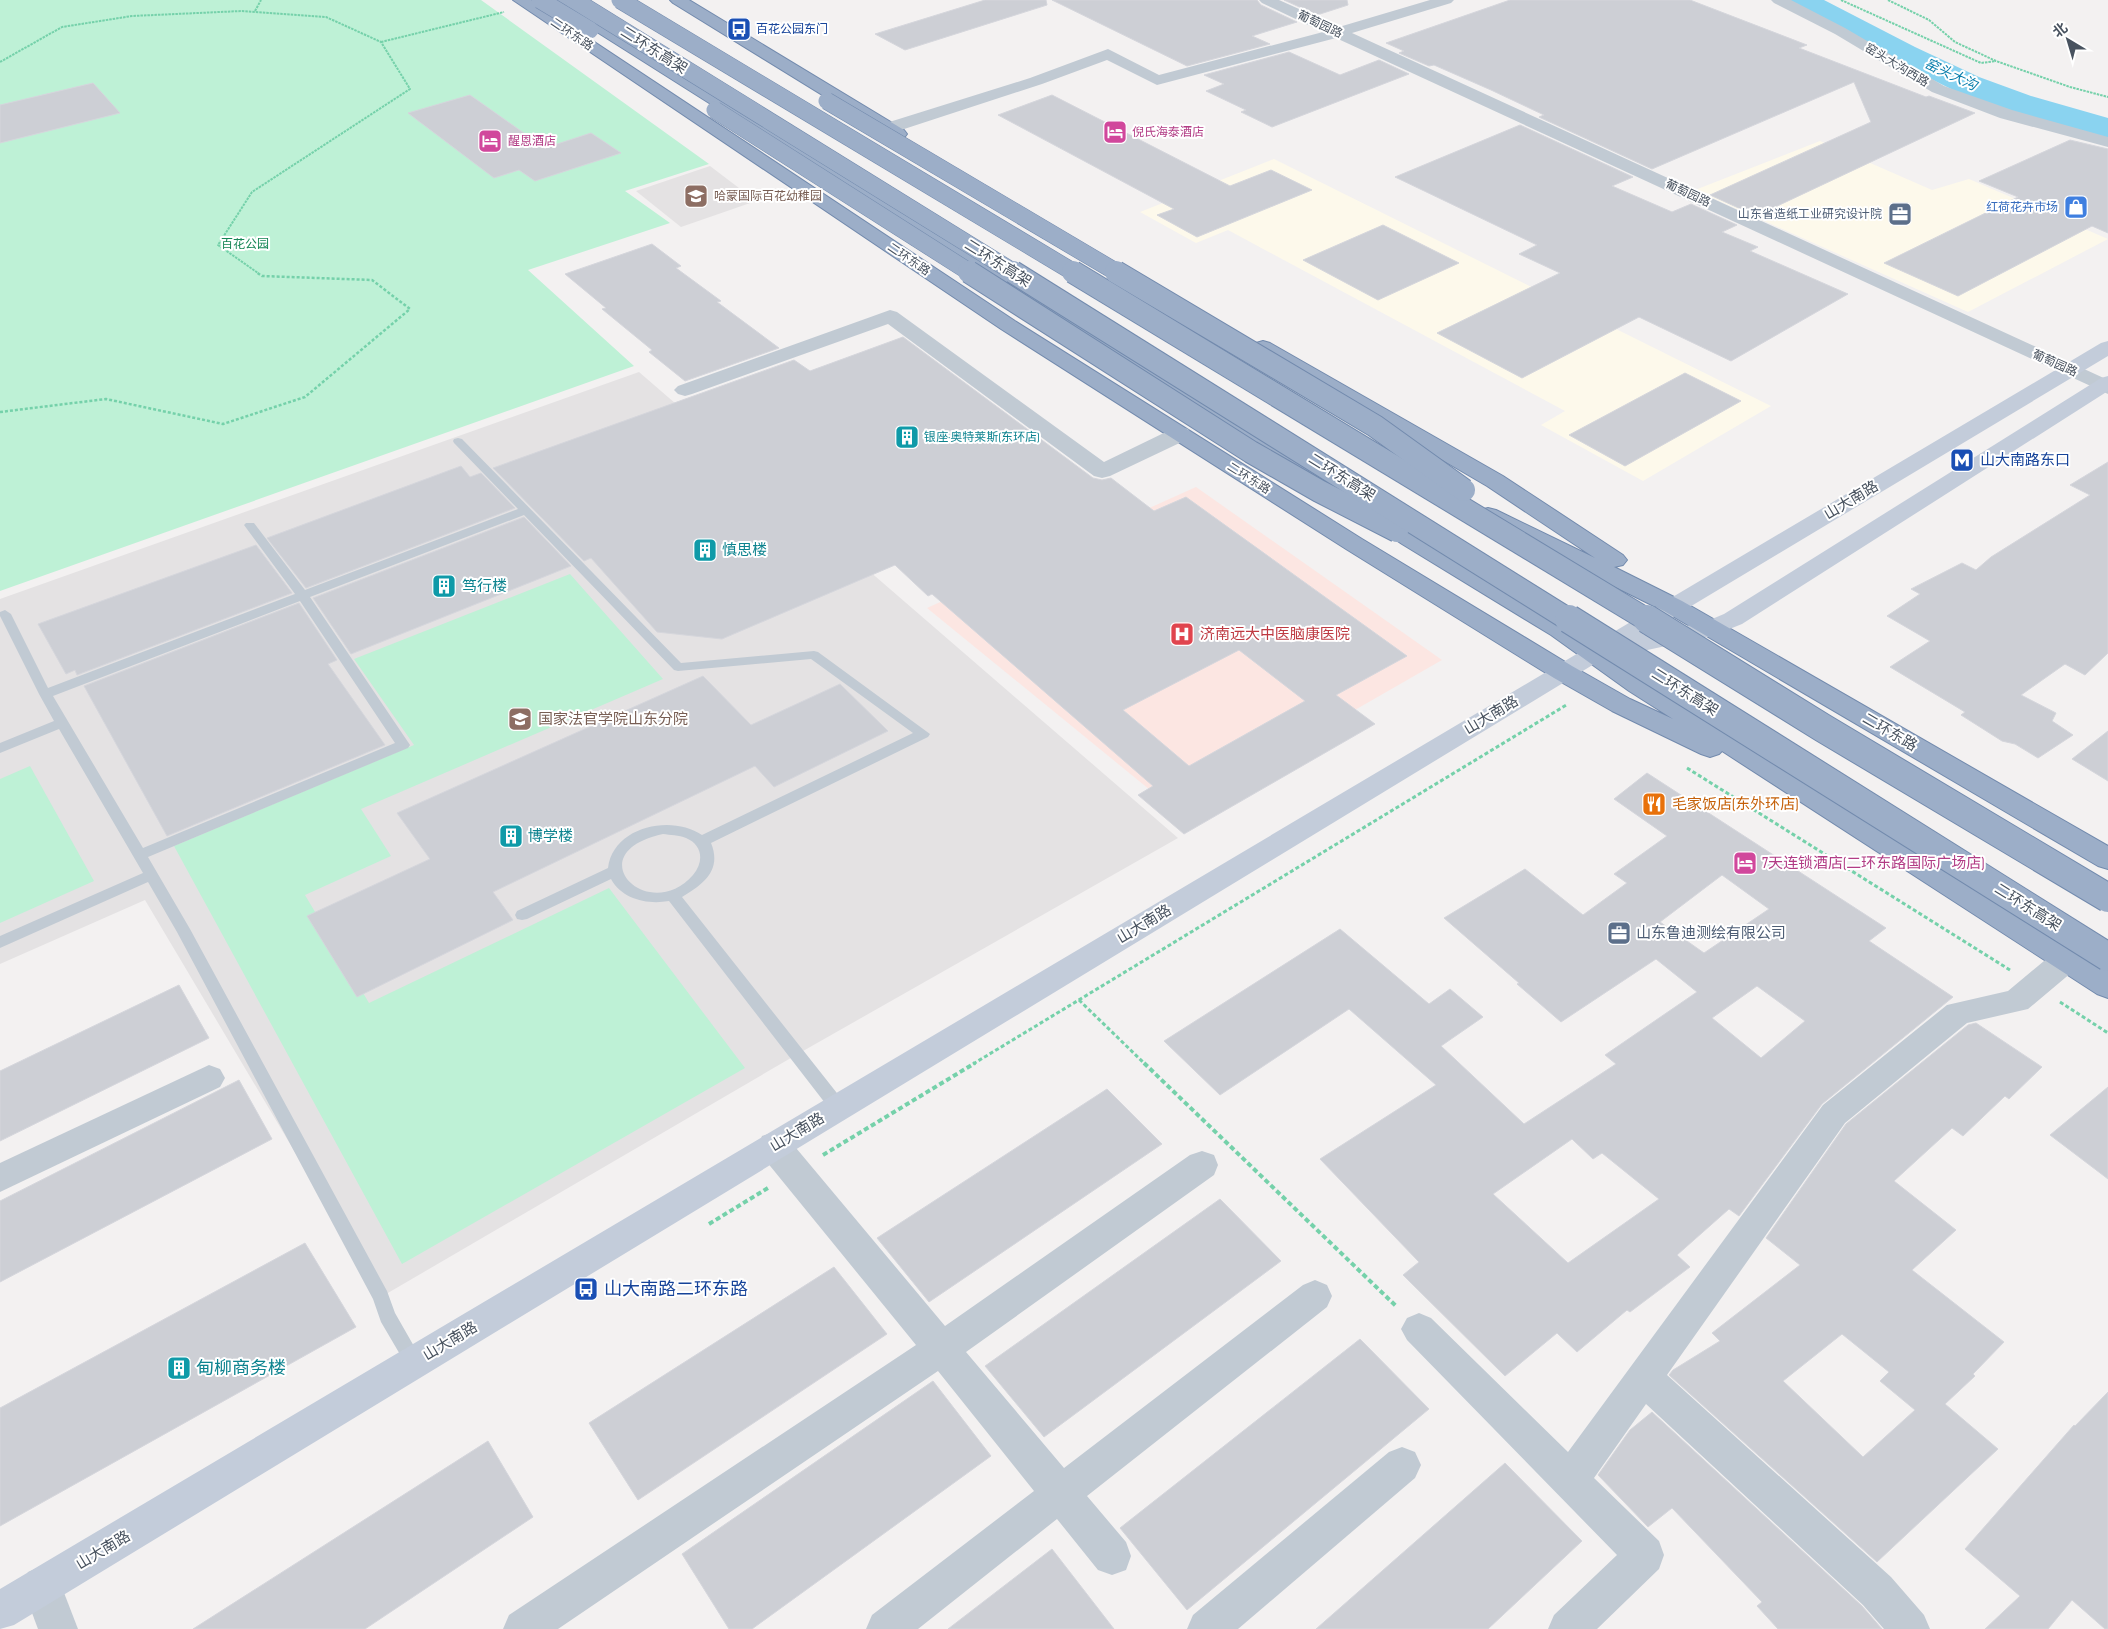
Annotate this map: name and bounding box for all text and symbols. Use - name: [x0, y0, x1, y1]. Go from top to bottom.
- street label: 葡萄园路: [1295, 8, 1345, 41]
- street label: 二环东路: [548, 15, 596, 54]
- north arrow: [2043, 15, 2093, 65]
- bus stop icon: 百花公园东门: [726, 16, 752, 42]
- text: 北: [2050, 19, 2071, 41]
- street label: 二环东高架: [617, 22, 691, 78]
- place label: 百花公园东门: [756, 22, 828, 37]
- street label: 窑头大沟西路: [1862, 40, 1931, 90]
- water label: 窑头大沟: [1922, 55, 1982, 95]
- hotel icon: 倪氏海泰酒店: [1102, 119, 1128, 145]
- place label: 倪氏海泰酒店: [1132, 125, 1204, 140]
- hotel icon: 醒恩酒店: [477, 128, 503, 154]
- place label: 醒恩酒店: [508, 134, 556, 149]
- street label: 葡萄园路: [1663, 177, 1713, 210]
- school or university icon: 哈蒙国际百花幼稚园: [683, 183, 709, 209]
- place label: 哈蒙国际百花幼稚园: [714, 189, 822, 204]
- shop icon: 红荷花卉市场: [2063, 194, 2089, 220]
- place label: 红荷花卉市场: [1986, 200, 2058, 215]
- office icon: 山东省造纸工业研究设计院: [1887, 201, 1913, 227]
- place label: 山东省造纸工业研究设计院: [1738, 207, 1882, 222]
- street label: 二环东高架: [961, 235, 1035, 291]
- park label: 百花公园: [221, 237, 269, 252]
- street label: 二环东路: [885, 240, 933, 279]
- street label: 葡萄园路: [2030, 347, 2080, 380]
- building icon: 银座·奥特莱斯(东环店): [894, 424, 920, 450]
- place label: 银座·奥特莱斯(东环店): [924, 430, 1040, 445]
- metro station icon: 山大南路东口: [1949, 447, 1975, 473]
- street label: 二环东高架: [1305, 449, 1379, 505]
- place label: 山大南路东口: [1980, 451, 2070, 470]
- street label: 二环东路: [1224, 459, 1273, 498]
- street label: 山大南路: [1821, 477, 1882, 524]
- building icon: 慎思楼: [692, 537, 718, 563]
- place label: 慎思楼: [722, 541, 767, 560]
- building icon: 笃行楼: [431, 573, 457, 599]
- place label: 笃行楼: [462, 577, 507, 596]
- hospital icon: 济南远大中医脑康医院: [1169, 621, 1195, 647]
- place label: 济南远大中医脑康医院: [1200, 625, 1350, 644]
- street label: 二环东高架: [1648, 664, 1722, 720]
- street label: 山大南路: [1461, 692, 1522, 739]
- school or university icon: 国家法官学院山东分院: [507, 706, 533, 732]
- street label: 二环东路: [1859, 709, 1920, 756]
- place label: 国家法官学院山东分院: [538, 710, 688, 729]
- restaurant icon: 毛家饭店(东外环店): [1641, 791, 1667, 817]
- place label: 毛家饭店(东外环店): [1672, 795, 1799, 814]
- building icon: 博学楼: [498, 823, 524, 849]
- place label: 博学楼: [528, 827, 573, 846]
- hotel icon: 7天连锁酒店(二环东路国际广场店): [1732, 850, 1758, 876]
- place label: 7天连锁酒店(二环东路国际广场店): [1762, 854, 1985, 873]
- street label: 二环东高架: [1991, 879, 2065, 935]
- street label: 山大南路: [1114, 901, 1175, 948]
- office icon: 山东鲁迪测绘有限公司: [1606, 920, 1632, 946]
- place label: 山东鲁迪测绘有限公司: [1636, 924, 1786, 943]
- street label: 山大南路: [767, 1109, 828, 1156]
- bus stop icon: 山大南路二环东路: [573, 1276, 599, 1302]
- place label: 山大南路二环东路: [604, 1279, 748, 1300]
- street label: 山大南路: [420, 1318, 481, 1365]
- building icon: 甸柳商务楼: [166, 1355, 192, 1381]
- place label: 甸柳商务楼: [196, 1358, 286, 1379]
- street label: 山大南路: [73, 1527, 134, 1574]

